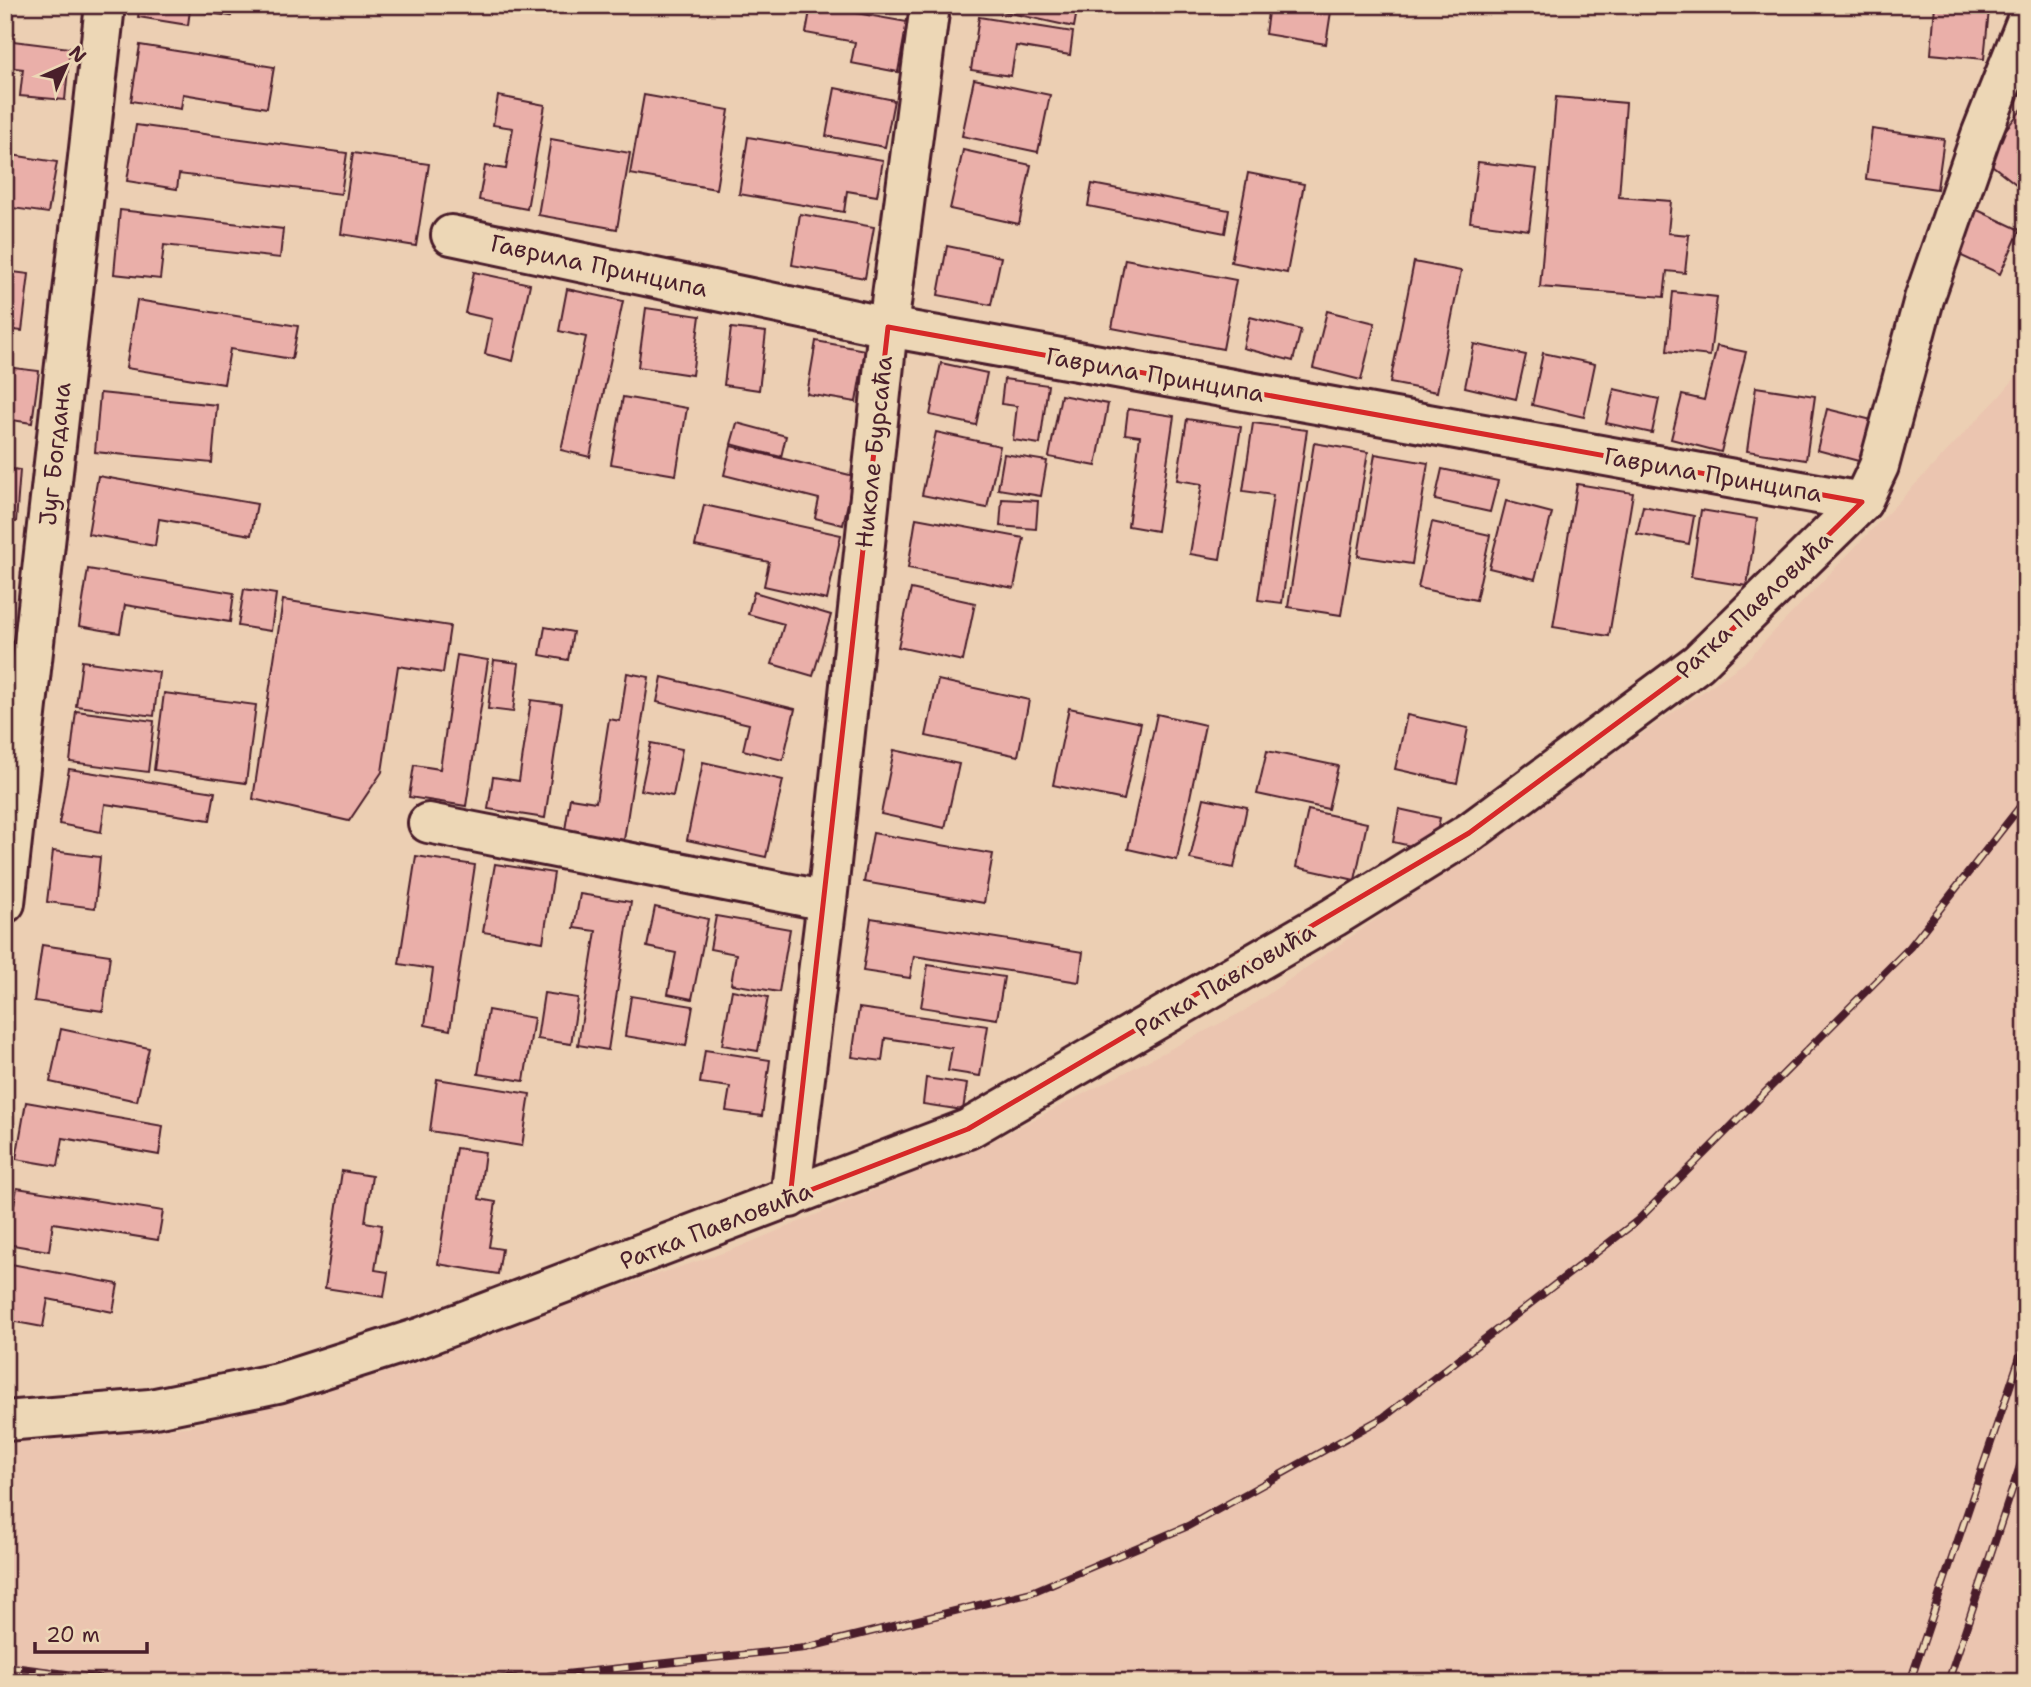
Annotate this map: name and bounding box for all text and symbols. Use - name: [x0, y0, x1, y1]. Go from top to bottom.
- north arrow: [32, 32, 102, 102]
- text: N: [64, 40, 92, 68]
- street label: Гаврила Принципа: [488, 227, 711, 305]
- street label: Гаврила Принципа: [1043, 340, 1267, 410]
- street label: Николе Бурсаћа: [848, 354, 900, 550]
- street label: Југ Богдана: [32, 381, 78, 527]
- street label: Гаврила Принципа: [1601, 440, 1825, 510]
- street label: Ратка Павловића: [1669, 524, 1839, 686]
- street label: Ратка Павловића: [1129, 915, 1321, 1045]
- street label: Ратка Павловића: [615, 1175, 817, 1277]
- scale bar: [35, 1610, 147, 1654]
- text: 20 m: [46, 1621, 100, 1649]

